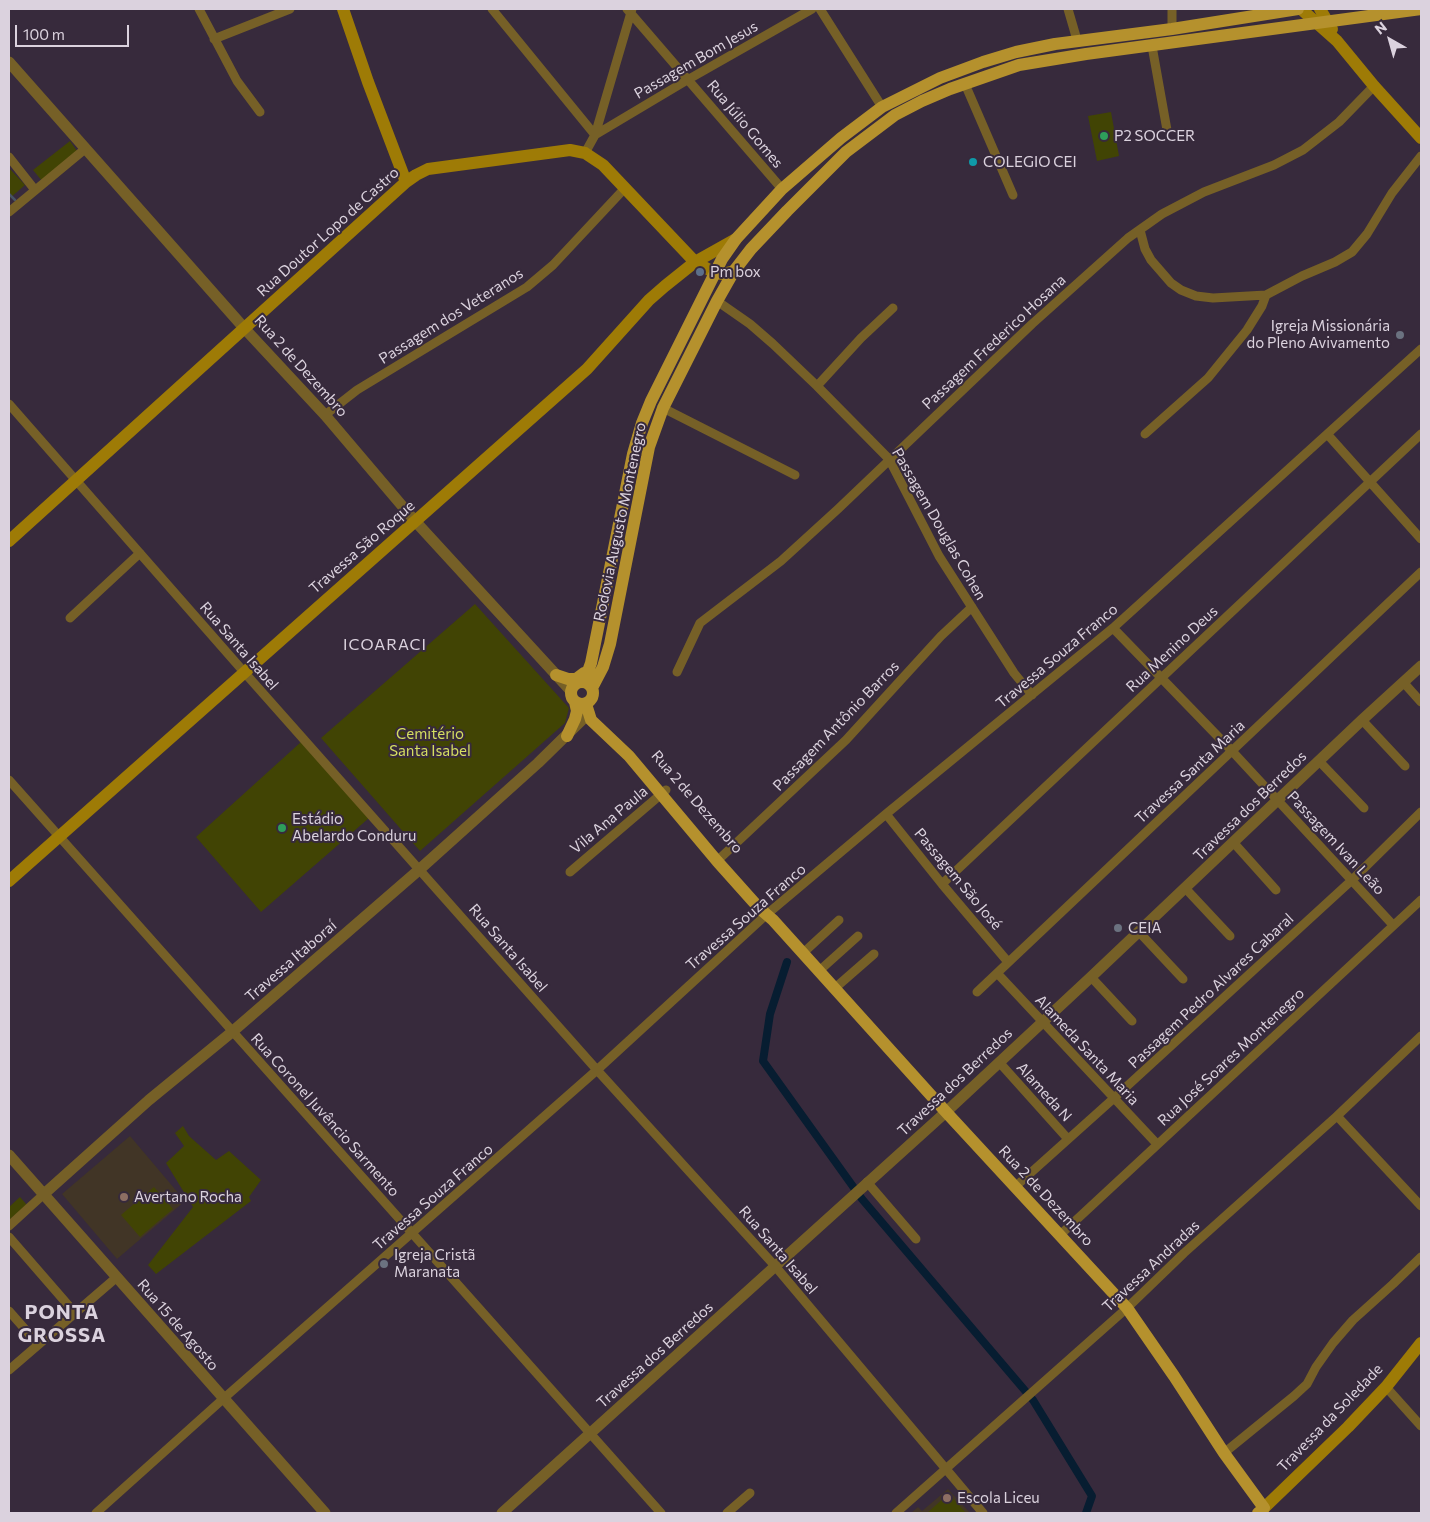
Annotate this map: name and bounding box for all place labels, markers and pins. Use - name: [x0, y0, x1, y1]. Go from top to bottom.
- place label: P2 SOCCER: [1114, 127, 1195, 145]
- marker: P2 SOCCER: [1098, 130, 1110, 142]
- place label: COLEGIO CEI: [983, 153, 1077, 171]
- marker: COLEGIO CEI: [967, 156, 979, 168]
- place label: Pm box: [710, 263, 761, 281]
- marker: Pm box: [694, 266, 706, 278]
- place label: Igreja Missionária do Pleno Avivamento: [1247, 317, 1390, 352]
- marker: Igreja Missionária do Pleno Avivamento: [1394, 329, 1406, 341]
- place label: Estádio Abelardo Conduru: [292, 810, 416, 845]
- marker: Estádio Abelardo Conduru: [276, 822, 288, 834]
- place label: CEIA: [1128, 919, 1162, 937]
- marker: CEIA: [1112, 922, 1124, 934]
- place label: Avertano Rocha: [134, 1188, 242, 1206]
- marker: Avertano Rocha: [118, 1191, 130, 1203]
- place label: Igreja Cristã Maranata: [394, 1246, 475, 1281]
- marker: Igreja Cristã Maranata: [378, 1258, 390, 1270]
- place label: Escola Liceu: [957, 1489, 1040, 1507]
- marker: Escola Liceu: [941, 1492, 953, 1504]

